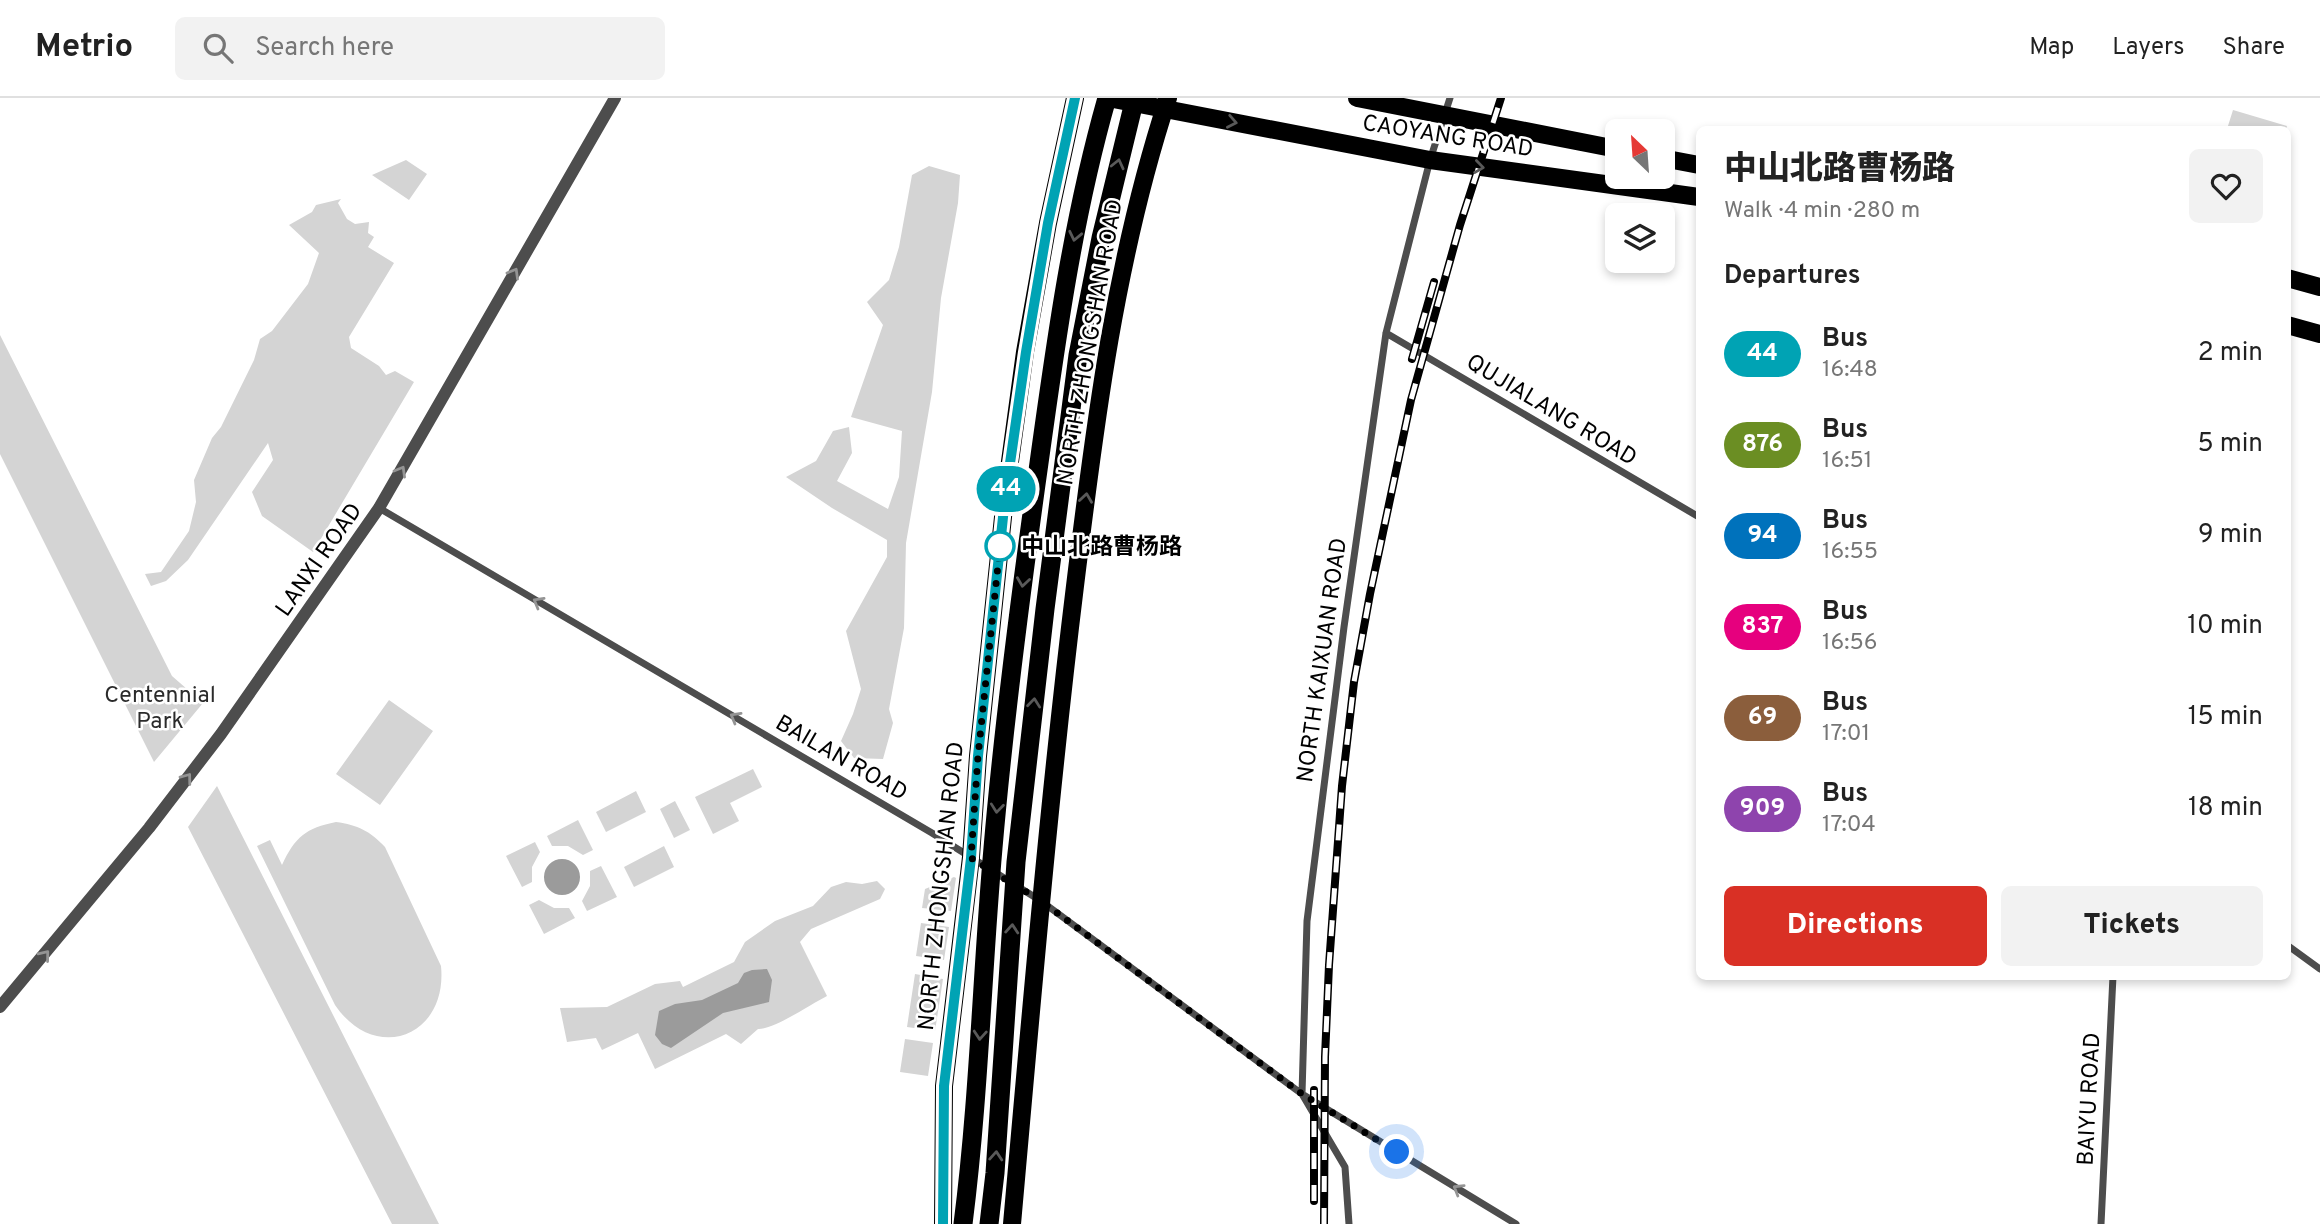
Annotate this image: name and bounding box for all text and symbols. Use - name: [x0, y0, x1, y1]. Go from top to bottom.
- search box: [175, 17, 665, 80]
- text: Metrio: [35, 27, 133, 69]
- icon: search: [199, 29, 237, 67]
- text: Search here: [255, 32, 394, 65]
- text: Map: [2029, 33, 2074, 63]
- text: Layers: [2112, 33, 2184, 63]
- text: Share: [2222, 33, 2285, 63]
- street label: CAOYANG ROAD: [1360, 110, 1535, 165]
- one-way arrow: [1226, 113, 1238, 128]
- north arrow: [1605, 119, 1675, 189]
- map controls: [1605, 119, 1675, 273]
- button: heart: [2189, 149, 2263, 223]
- text: 中山北路曹杨路: [1724, 150, 1955, 192]
- one-way arrow: [1110, 158, 1124, 170]
- one-way arrow: [1474, 159, 1485, 174]
- street label: NORTH ZHONGSHAN ROAD: [1052, 197, 1131, 488]
- text: Walk · 4 min · 280 m: [1724, 197, 1920, 226]
- button: layers: [1605, 203, 1675, 273]
- one-way arrow: [1068, 230, 1083, 242]
- text: Departures: [1724, 260, 1861, 293]
- one-way arrow: [506, 268, 519, 281]
- text: Bus: [1822, 323, 1868, 356]
- text: 2 min: [2198, 337, 2263, 370]
- text: 44: [1747, 339, 1778, 369]
- street label: QUJIALANG ROAD: [1460, 349, 1641, 474]
- text: 16:48: [1822, 356, 1878, 385]
- text: Bus: [1822, 414, 1868, 447]
- text: 5 min: [2197, 428, 2263, 461]
- text: 876: [1742, 430, 1783, 460]
- text: 16:51: [1822, 447, 1872, 476]
- one-way arrow: [392, 465, 405, 478]
- line badge: 44: [974, 466, 1038, 512]
- text: 44: [991, 474, 1021, 504]
- one-way arrow: [1078, 492, 1093, 504]
- street label: LANXI ROAD: [270, 498, 370, 623]
- text: Bus: [1822, 505, 1868, 538]
- text: 9 min: [2198, 519, 2263, 552]
- text: 94: [1747, 521, 1778, 551]
- marker: 中山北路曹杨路: [985, 531, 1015, 561]
- place label: 中山北路曹杨路: [1021, 534, 1182, 563]
- street label: NORTH KAIXUAN ROAD: [1292, 536, 1355, 784]
- text: 16:55: [1822, 538, 1878, 567]
- one-way arrow: [1015, 576, 1030, 588]
- text: Bus: [1822, 596, 1868, 629]
- one-way arrow: [533, 597, 546, 610]
- text: 10 min: [2187, 610, 2263, 643]
- text: 837: [1742, 612, 1783, 642]
- text: 16:56: [1822, 629, 1878, 658]
- park label: Centennial Park: [104, 682, 216, 737]
- text: Bus: [1822, 687, 1868, 720]
- one-way arrow: [1026, 697, 1041, 708]
- text: 15 min: [2188, 701, 2263, 734]
- text: 69: [1748, 703, 1777, 733]
- street label: BAILAN ROAD: [769, 710, 912, 809]
- one-way arrow: [729, 712, 742, 725]
- text: 17:01: [1822, 720, 1870, 749]
- street label: NORTH ZHONGSHAN ROAD: [913, 740, 972, 1032]
- one-way arrow: [179, 773, 192, 786]
- text: Bus: [1822, 778, 1868, 811]
- text: 18 min: [2188, 792, 2263, 825]
- text: 909: [1740, 794, 1785, 824]
- one-way arrow: [990, 803, 1005, 814]
- text: 17:04: [1822, 811, 1876, 840]
- button: Directions: [1724, 886, 1987, 966]
- button: Tickets: [2001, 886, 2263, 966]
- one-way arrow: [1004, 923, 1019, 934]
- one-way arrow: [36, 951, 49, 963]
- one-way arrow: [973, 1030, 988, 1041]
- street label: BAIYU ROAD: [2073, 1032, 2108, 1167]
- your location: [1379, 1134, 1414, 1169]
- one-way arrow: [989, 1150, 1004, 1161]
- one-way arrow: [1452, 1184, 1465, 1197]

